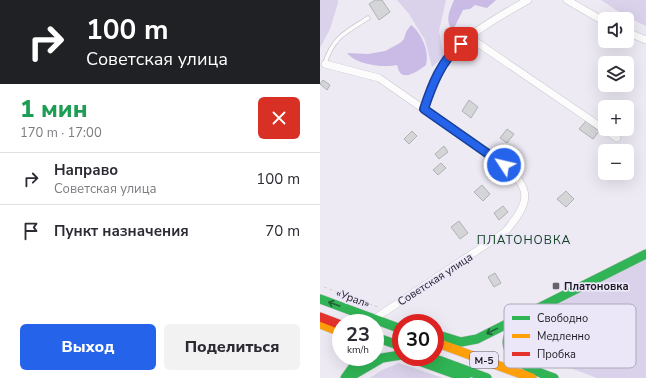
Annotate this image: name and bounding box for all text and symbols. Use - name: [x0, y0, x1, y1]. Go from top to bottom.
- text: 100 m: [86, 11, 169, 49]
- map controls: [598, 12, 634, 180]
- button: sound: [598, 12, 634, 48]
- icon: right: [20, 16, 72, 68]
- pin: [444, 27, 478, 61]
- icon: arrive: [450, 33, 472, 55]
- text: Советская улица: [86, 47, 228, 71]
- button: layers: [598, 56, 634, 92]
- text: 1 мин: [20, 93, 88, 125]
- button: close: [258, 97, 300, 139]
- button: +: [598, 100, 634, 136]
- text: 170 m · 17:00: [20, 124, 102, 142]
- position arrow: [483, 144, 525, 186]
- button: −: [598, 144, 634, 180]
- text: Направо: [54, 160, 118, 180]
- icon: right: [20, 168, 42, 190]
- text: 100 m: [256, 169, 300, 189]
- text: Советская улица: [54, 180, 156, 198]
- icon: arrive: [20, 220, 42, 242]
- text: Пункт назначения: [54, 221, 189, 241]
- text: 70 m: [265, 221, 300, 241]
- district label: ПЛАТОНОВКА: [477, 232, 571, 248]
- street label: Советская улица: [395, 249, 476, 309]
- place label: Платоновка: [564, 279, 629, 294]
- marker: Платоновка: [551, 281, 561, 291]
- street label: «Урал»: [334, 285, 372, 312]
- one-way arrow: [327, 300, 340, 307]
- legend: [504, 304, 636, 368]
- text: Свободно: [537, 311, 588, 326]
- speed limit sign: 30: [392, 314, 444, 366]
- text: 23: [346, 321, 370, 348]
- button: Выход: [20, 324, 156, 370]
- button: Поделиться: [164, 324, 300, 370]
- one-way arrow: [487, 328, 499, 335]
- text: Медленно: [537, 329, 590, 344]
- text: km/h: [347, 343, 369, 357]
- text: Пробка: [537, 347, 576, 362]
- road number: М-5: [470, 352, 498, 368]

